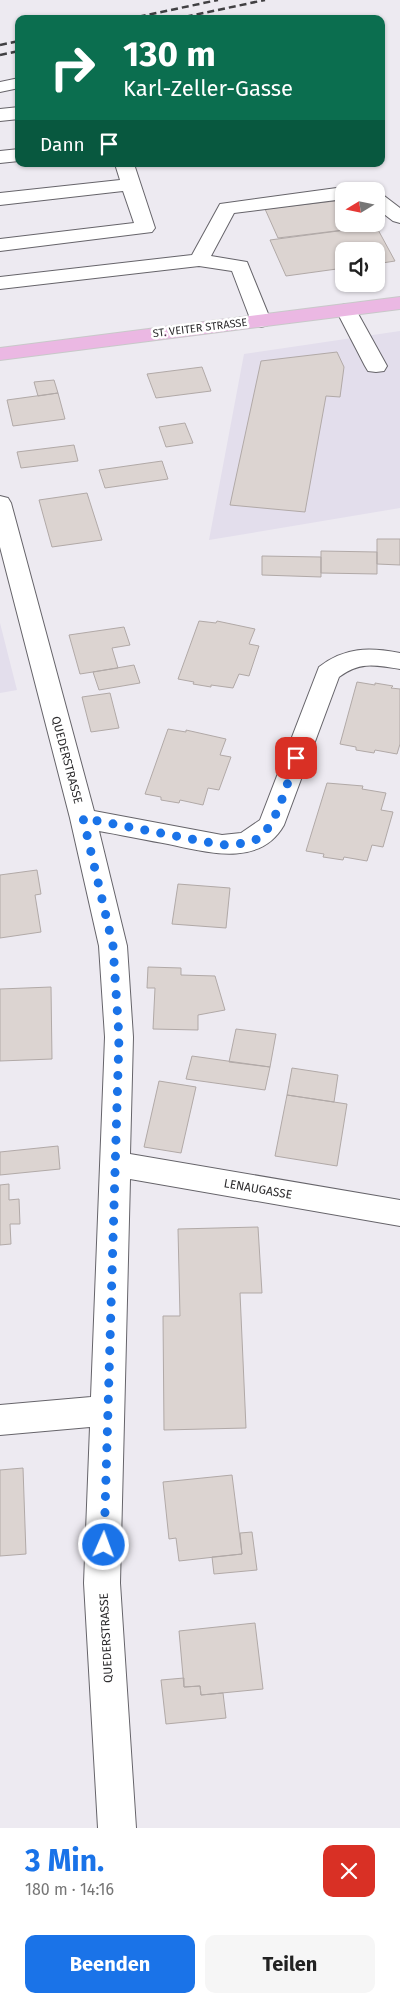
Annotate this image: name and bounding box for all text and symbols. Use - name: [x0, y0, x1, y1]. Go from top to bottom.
- text: 130 m: [123, 33, 216, 75]
- icon: right: [40, 35, 105, 100]
- text: Karl-Zeller-Gasse: [123, 75, 293, 102]
- icon: arrive: [95, 130, 123, 158]
- text: Dann: [40, 133, 85, 156]
- north arrow: [335, 182, 385, 232]
- map controls: [335, 182, 385, 292]
- button: sound: [335, 242, 385, 292]
- street label: ST. VEITER STRASSE: [152, 316, 248, 340]
- street label: QUEDERSTRASSE: [49, 715, 85, 805]
- pin: [275, 737, 317, 779]
- icon: arrive: [282, 744, 310, 772]
- street label: LENAUGASSE: [223, 1176, 293, 1202]
- position arrow: [77, 1518, 129, 1570]
- street label: QUEDERSTRASSE: [97, 1593, 115, 1683]
- text: 3 Min.: [25, 1843, 104, 1879]
- button: close: [323, 1845, 375, 1897]
- text: 180 m · 14:16: [25, 1880, 114, 1899]
- button: Beenden: [25, 1935, 195, 1993]
- button: Teilen: [205, 1935, 375, 1993]

